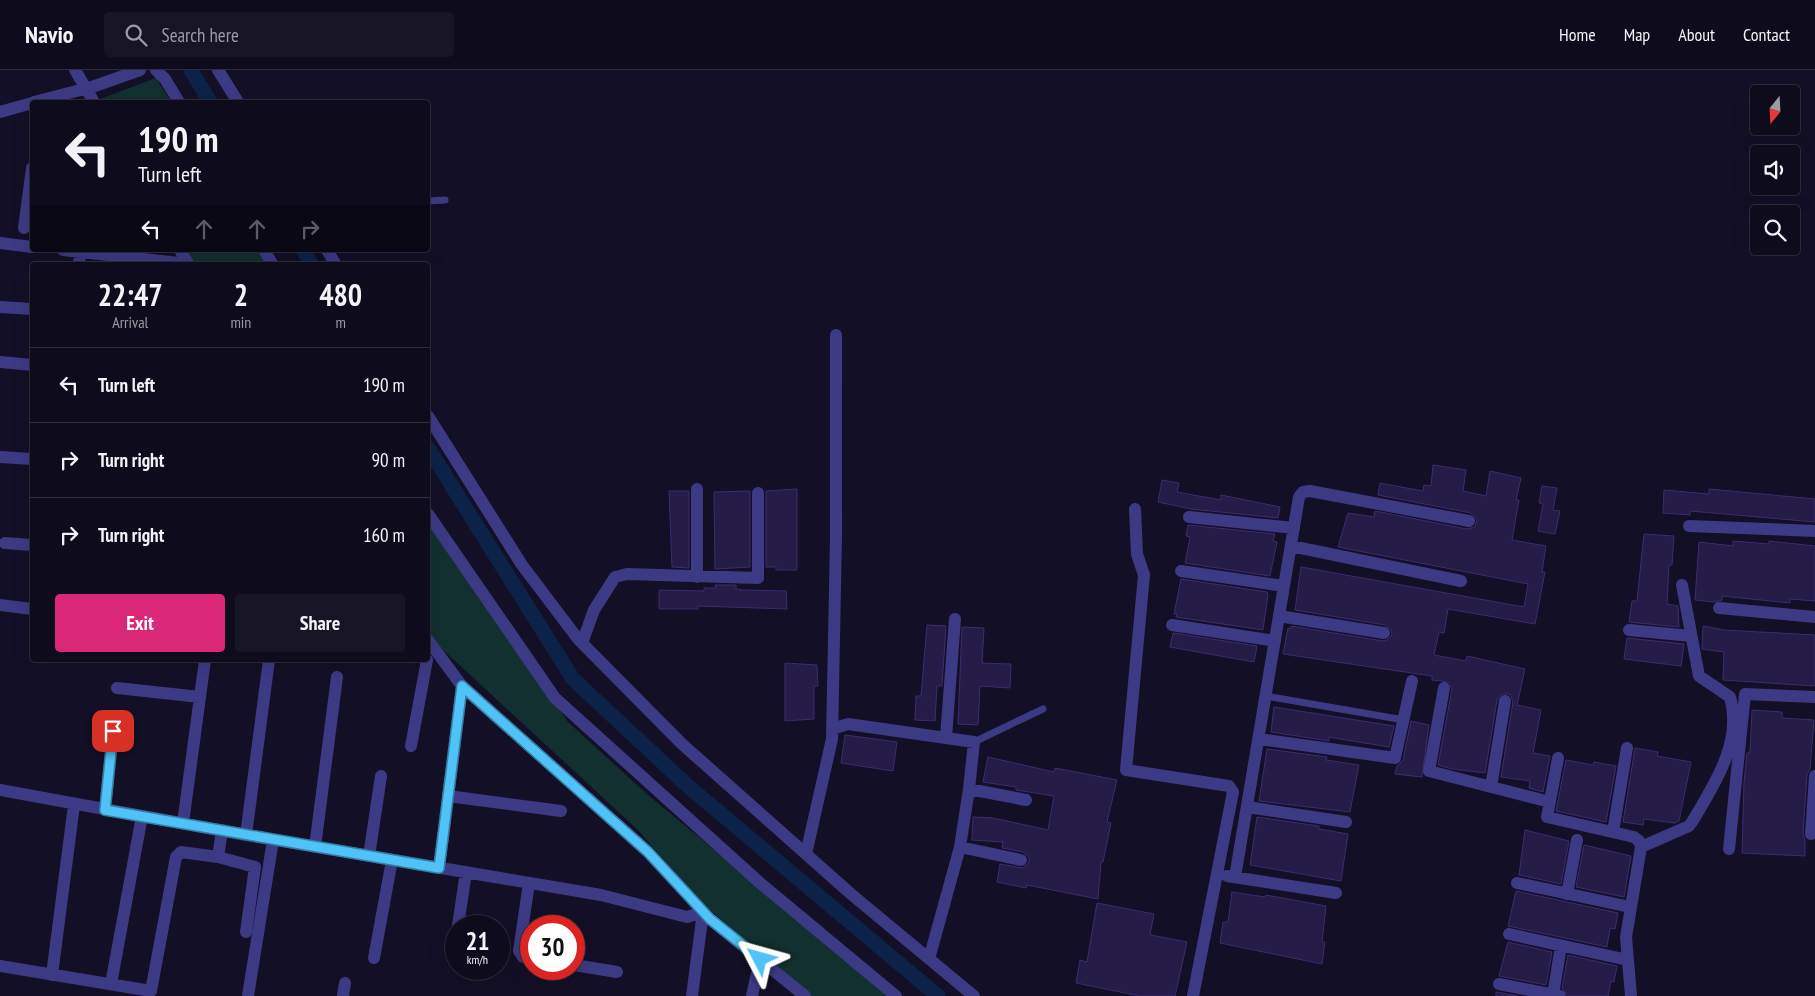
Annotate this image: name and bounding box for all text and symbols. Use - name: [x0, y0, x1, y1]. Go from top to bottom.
- search box: [104, 12, 454, 57]
- text: Navio: [25, 19, 74, 50]
- icon: search: [122, 21, 150, 49]
- text: Search here: [162, 23, 239, 47]
- text: Home: [1559, 23, 1596, 46]
- text: Map: [1624, 23, 1650, 46]
- text: About: [1678, 23, 1715, 46]
- text: Contact: [1743, 23, 1790, 46]
- north arrow: [1750, 85, 1800, 135]
- map controls: [1750, 85, 1800, 255]
- text: 190 m: [138, 116, 219, 162]
- icon: left: [55, 120, 120, 185]
- button: sound: [1750, 145, 1800, 195]
- text: Turn left: [138, 160, 202, 188]
- button: search: [1750, 205, 1800, 255]
- icon: left: [137, 215, 165, 243]
- icon: ahead: [190, 215, 218, 243]
- icon: ahead: [243, 215, 271, 243]
- icon: right: [296, 215, 324, 243]
- text: 22:47: [98, 275, 163, 314]
- text: 2: [234, 275, 248, 314]
- text: 480: [319, 275, 362, 314]
- text: Arrival: [112, 312, 148, 332]
- text: min: [230, 312, 251, 332]
- text: m: [335, 312, 346, 332]
- icon: left: [55, 371, 83, 399]
- text: Turn left: [98, 373, 155, 397]
- text: 190 m: [363, 373, 405, 397]
- icon: right: [55, 446, 83, 474]
- text: Turn right: [98, 448, 164, 472]
- text: 90 m: [372, 448, 405, 472]
- icon: right: [55, 521, 83, 549]
- text: Turn right: [98, 523, 164, 547]
- text: 160 m: [363, 523, 405, 547]
- button: Exit: [55, 594, 225, 652]
- button: Share: [235, 594, 405, 652]
- pin: [92, 710, 134, 752]
- icon: arrive: [99, 717, 127, 745]
- speed limit sign: 30: [520, 915, 585, 980]
- text: 21: [466, 925, 489, 957]
- position arrow: [733, 932, 785, 984]
- text: km/h: [467, 952, 488, 967]

